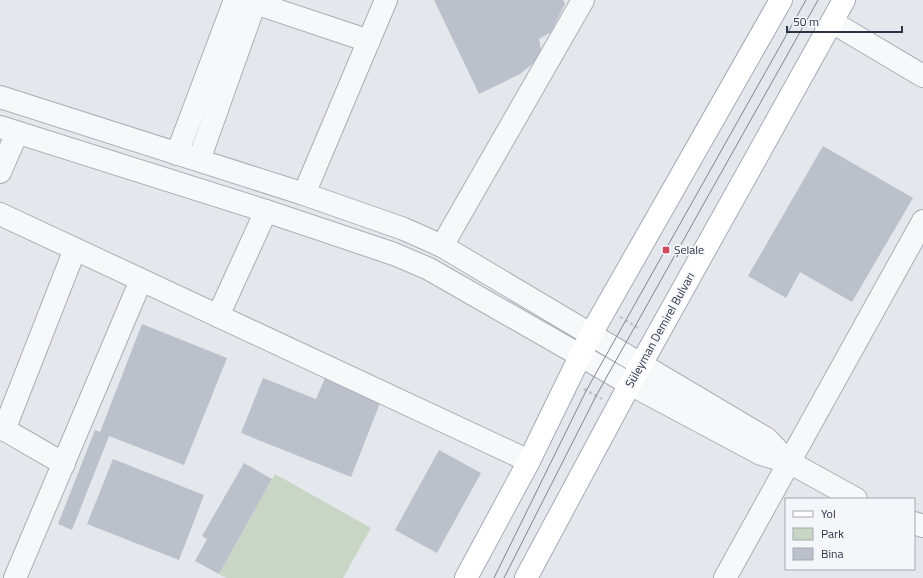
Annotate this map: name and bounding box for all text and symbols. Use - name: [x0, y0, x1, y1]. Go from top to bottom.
- scale bar: [787, 8, 902, 34]
- text: 50 m: [793, 12, 819, 31]
- place label: Şelale: [674, 240, 704, 259]
- marker: Şelale: [661, 245, 671, 255]
- street label: Süleyman Demirel Bulvarı: [620, 269, 699, 391]
- legend: [785, 498, 915, 570]
- text: Yol: [821, 504, 836, 523]
- text: Park: [821, 524, 844, 543]
- text: Bina: [821, 544, 843, 563]

